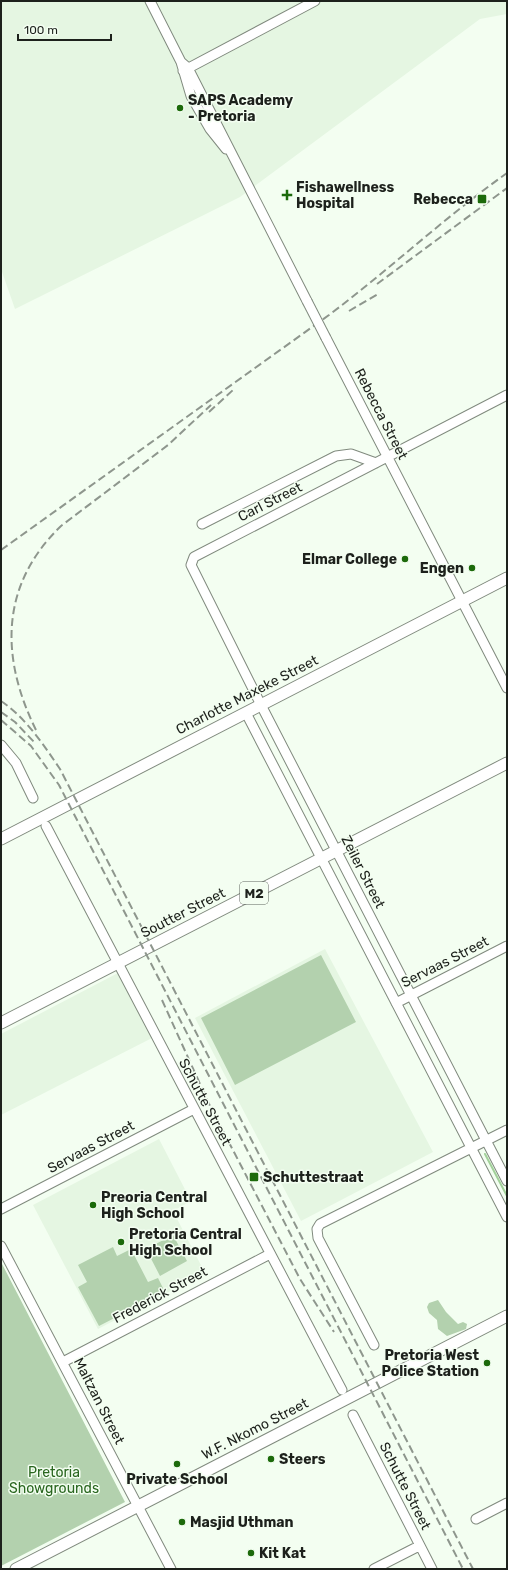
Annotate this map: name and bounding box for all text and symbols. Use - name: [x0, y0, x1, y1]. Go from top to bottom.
- scale bar: [18, 16, 111, 42]
- text: 100 m: [24, 23, 58, 37]
- place label: SAPS Academy - Pretoria: [188, 92, 294, 125]
- marker: SAPS Academy - Pretoria: [175, 103, 185, 113]
- place label: Fishawellness Hospital: [296, 179, 395, 212]
- marker: Fishawellness Hospital: [281, 189, 293, 201]
- place label: Rebecca: [413, 191, 473, 208]
- marker: Rebecca: [476, 193, 488, 205]
- street label: Rebecca Street: [351, 366, 412, 463]
- street label: Carl Street: [235, 478, 305, 525]
- place label: Elmar College: [302, 551, 397, 568]
- marker: Elmar College: [400, 554, 410, 564]
- place label: Engen: [420, 560, 464, 577]
- marker: Engen: [467, 563, 477, 573]
- street label: Charlotte Maxeke Street: [173, 652, 321, 738]
- street label: Zeiler Street: [337, 833, 389, 912]
- road number: M2: [240, 882, 268, 904]
- street label: Soutter Street: [138, 884, 229, 942]
- street label: Servaas Street: [398, 932, 492, 991]
- street label: Schutte Street: [175, 1056, 235, 1149]
- street label: Servaas Street: [45, 1117, 138, 1177]
- place label: Schuttestraat: [263, 1169, 364, 1186]
- marker: Schuttestraat: [248, 1171, 260, 1183]
- place label: Preoria Central High School: [101, 1189, 207, 1222]
- marker: Preoria Central High School: [88, 1200, 98, 1210]
- place label: Pretoria Central High School: [129, 1226, 242, 1259]
- marker: Pretoria Central High School: [116, 1237, 126, 1247]
- street label: Frederick Street: [110, 1263, 211, 1327]
- place label: Pretoria West Police Station: [381, 1347, 479, 1380]
- street label: Maltzan Street: [70, 1355, 128, 1448]
- marker: Pretoria West Police Station: [482, 1358, 492, 1368]
- street label: W.F. Nkomo Street: [199, 1395, 312, 1463]
- street label: Schutte Street: [376, 1439, 435, 1533]
- place label: Steers: [279, 1451, 326, 1468]
- marker: Steers: [266, 1454, 276, 1464]
- marker: Private School: [172, 1459, 182, 1469]
- park label: Pretoria Showgrounds: [9, 1464, 99, 1497]
- place label: Private School: [126, 1471, 228, 1488]
- place label: Masjid Uthman: [190, 1514, 294, 1531]
- marker: Masjid Uthman: [177, 1517, 187, 1527]
- place label: Kit Kat: [259, 1545, 306, 1562]
- marker: Kit Kat: [246, 1548, 256, 1558]

